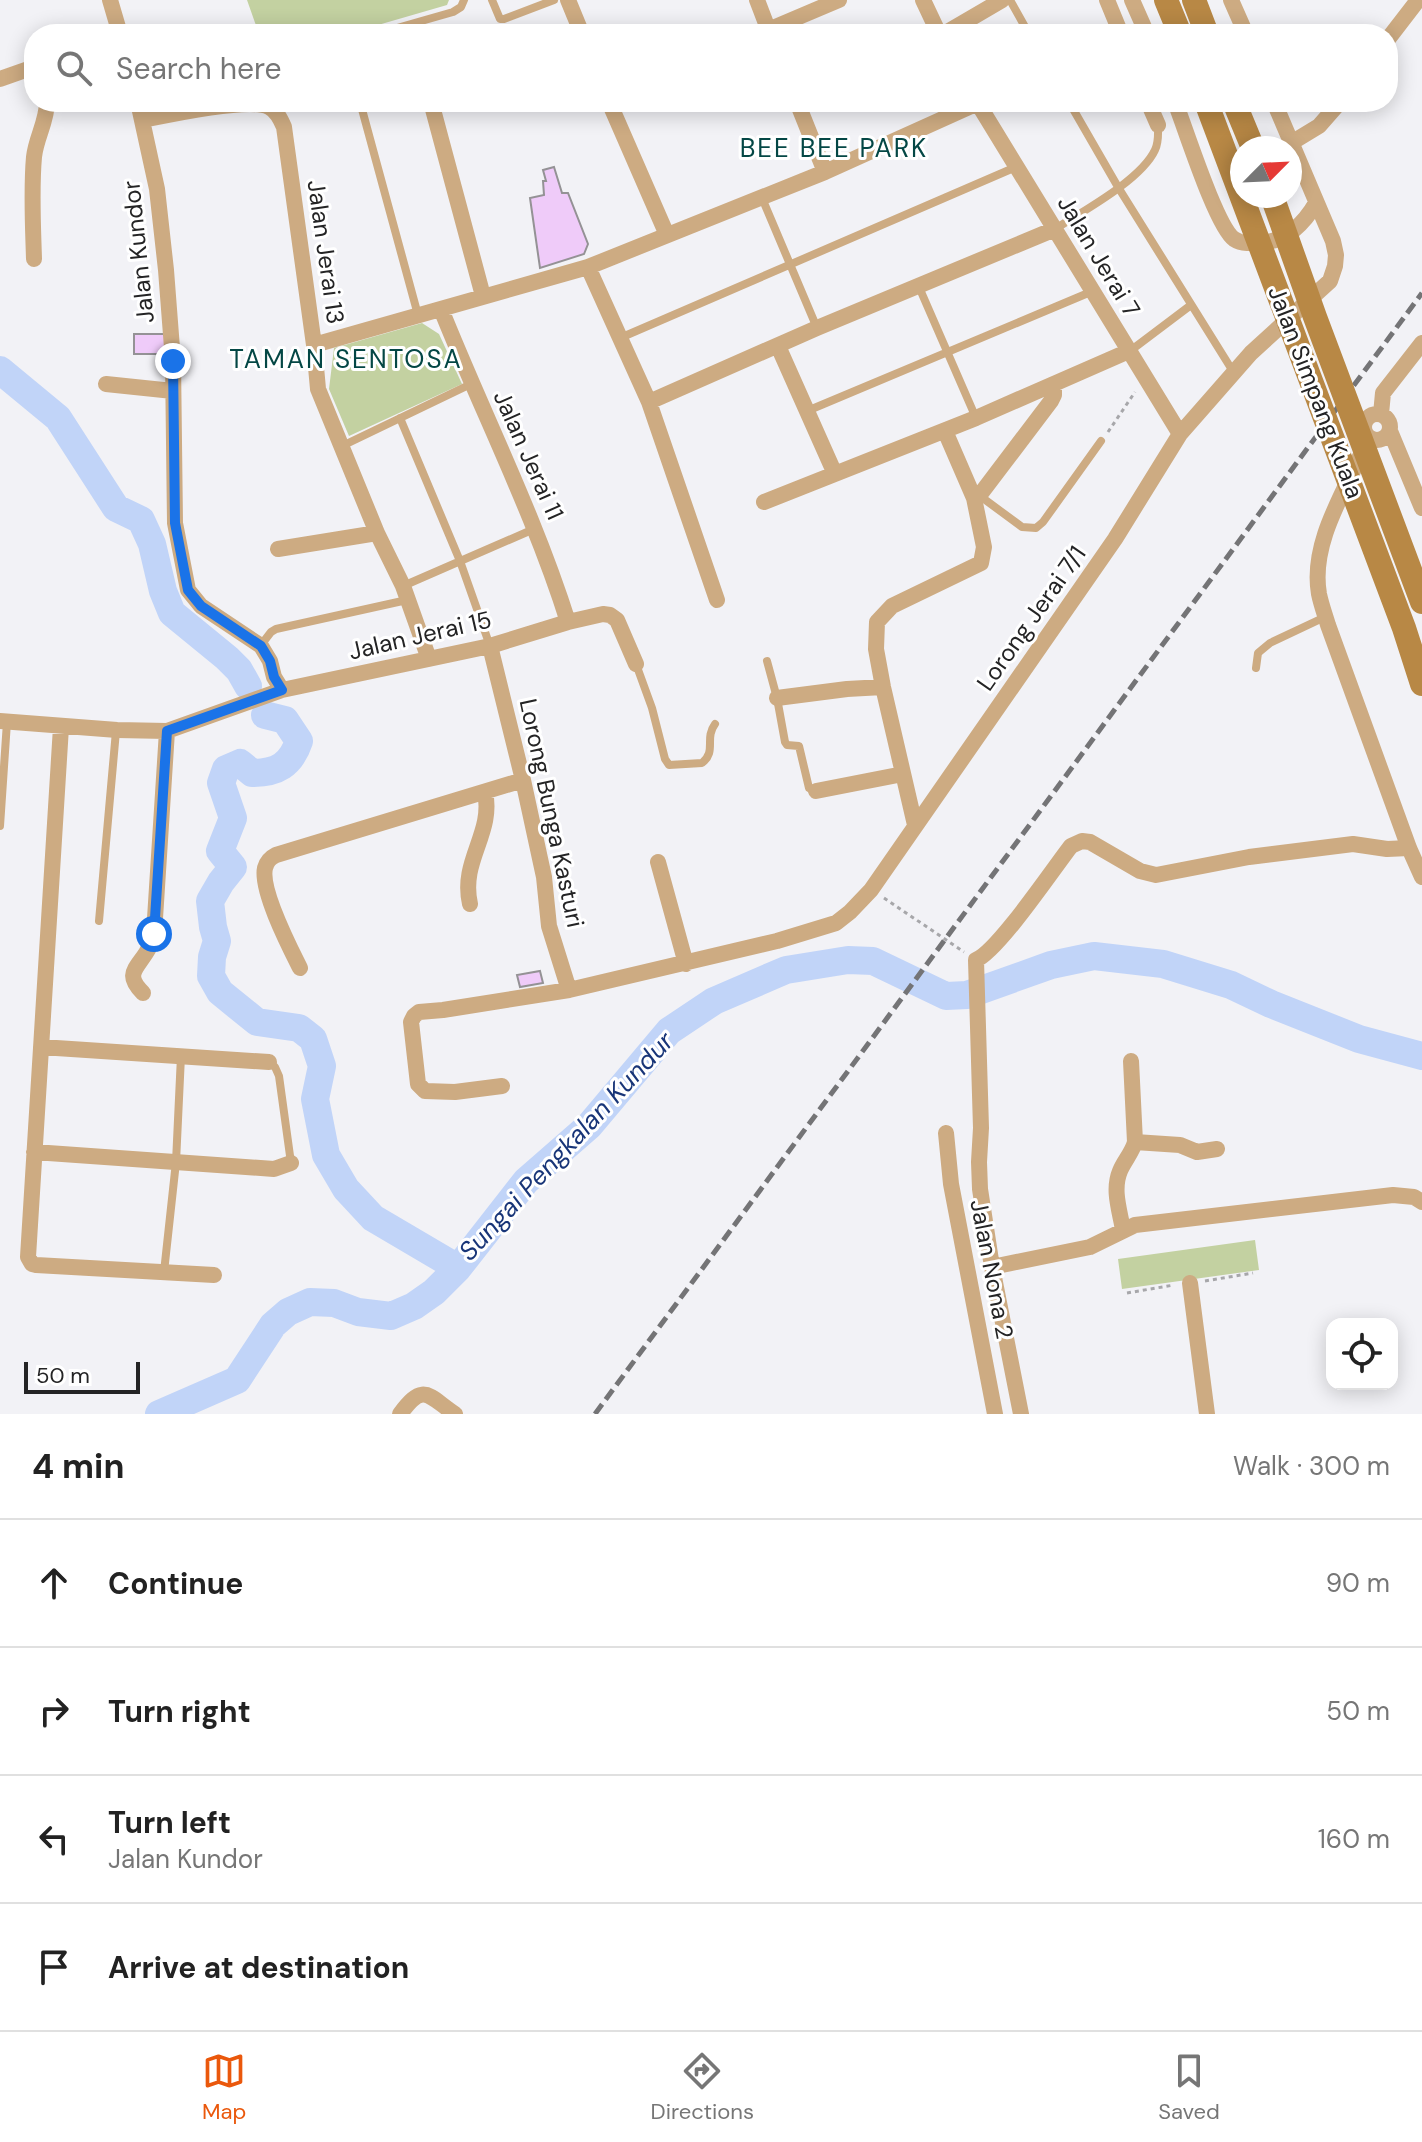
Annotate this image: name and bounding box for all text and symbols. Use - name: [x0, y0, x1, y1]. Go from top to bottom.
- search box: [24, 24, 1398, 112]
- icon: search: [52, 46, 96, 90]
- text: Search here: [116, 49, 282, 88]
- district label: BEE BEE PARK: [740, 131, 928, 165]
- north arrow: [1230, 136, 1302, 208]
- street label: Jalan Jerai 13: [301, 178, 351, 326]
- street label: Jalan Kundor: [115, 179, 161, 325]
- street label: Jalan Jerai 7: [1051, 190, 1147, 322]
- street label: Jalan Simpang Kuala: [1261, 281, 1371, 503]
- district label: TAMAN SENTOSA: [229, 342, 463, 376]
- route end: [155, 343, 191, 379]
- street label: Jalan Jerai 11: [487, 385, 571, 525]
- street label: Lorong Jerai 7/1: [970, 540, 1092, 696]
- street label: Jalan Jerai 15: [346, 604, 494, 666]
- street label: Lorong Bunga Kasturi: [513, 696, 591, 930]
- route start: [136, 916, 172, 952]
- water label: Sungai Pengkalan Kundur: [451, 1023, 682, 1268]
- street label: Jalan Nona 2: [963, 1197, 1021, 1341]
- map controls: [1326, 1318, 1398, 1390]
- button: locate: [1326, 1318, 1398, 1390]
- scale bar: [24, 1358, 140, 1394]
- text: 50 m: [36, 1361, 90, 1390]
- text: 4 min: [32, 1444, 124, 1489]
- text: Walk · 300 m: [1233, 1449, 1390, 1483]
- icon: ahead: [32, 1561, 76, 1605]
- text: Continue: [108, 1564, 243, 1603]
- text: 90 m: [1326, 1566, 1390, 1600]
- icon: right: [32, 1689, 76, 1733]
- text: Turn right: [108, 1692, 251, 1731]
- text: 50 m: [1326, 1694, 1390, 1728]
- text: Turn left: [108, 1803, 231, 1842]
- icon: left: [32, 1817, 76, 1861]
- text: 160 m: [1318, 1822, 1390, 1856]
- text: Jalan Kundor: [108, 1842, 263, 1876]
- icon: arrive: [32, 1945, 76, 1989]
- text: Arrive at destination: [108, 1948, 409, 1987]
- tab: Map: [202, 2049, 246, 2126]
- tab: Directions: [651, 2049, 754, 2126]
- tab: Saved: [1158, 2049, 1220, 2126]

